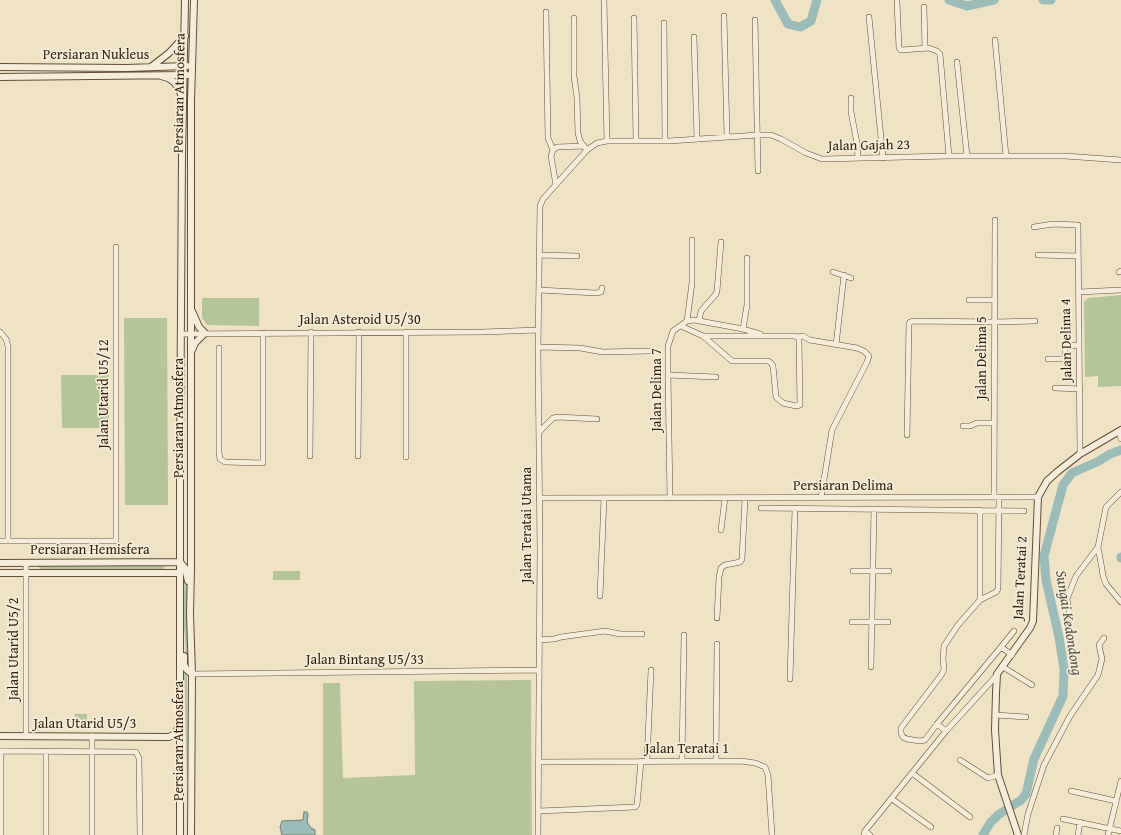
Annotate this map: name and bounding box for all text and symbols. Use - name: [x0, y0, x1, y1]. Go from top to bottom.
- street label: Persiaran Atmosfera: [171, 33, 189, 153]
- street label: Persiaran Nukleus: [43, 47, 149, 63]
- street label: Jalan Gajah 23: [828, 137, 910, 155]
- street label: Jalan Delima 4: [1058, 298, 1076, 382]
- street label: Jalan Asteroid U5/30: [299, 312, 421, 328]
- street label: Jalan Delima 5: [974, 316, 990, 400]
- street label: Jalan Utarid U5/12: [96, 339, 112, 449]
- street label: Jalan Delima 7: [649, 348, 665, 432]
- street label: Persiaran Atmosfera: [171, 358, 187, 478]
- street label: Jalan Teratai Utama: [519, 467, 535, 583]
- street label: Persiaran Delima: [793, 478, 893, 494]
- street label: Jalan Teratai 2: [1010, 536, 1032, 620]
- street label: Persiaran Hemisfera: [30, 542, 150, 558]
- water label: Sungai Kedondong: [1051, 569, 1085, 677]
- street label: Jalan Utarid U5/2: [6, 598, 22, 700]
- street label: Jalan Bintang U5/33: [306, 652, 424, 668]
- street label: Persiaran Atmosfera: [171, 681, 187, 801]
- street label: Jalan Utarid U5/3: [34, 716, 136, 732]
- street label: Jalan Teratai 1: [645, 741, 729, 757]

